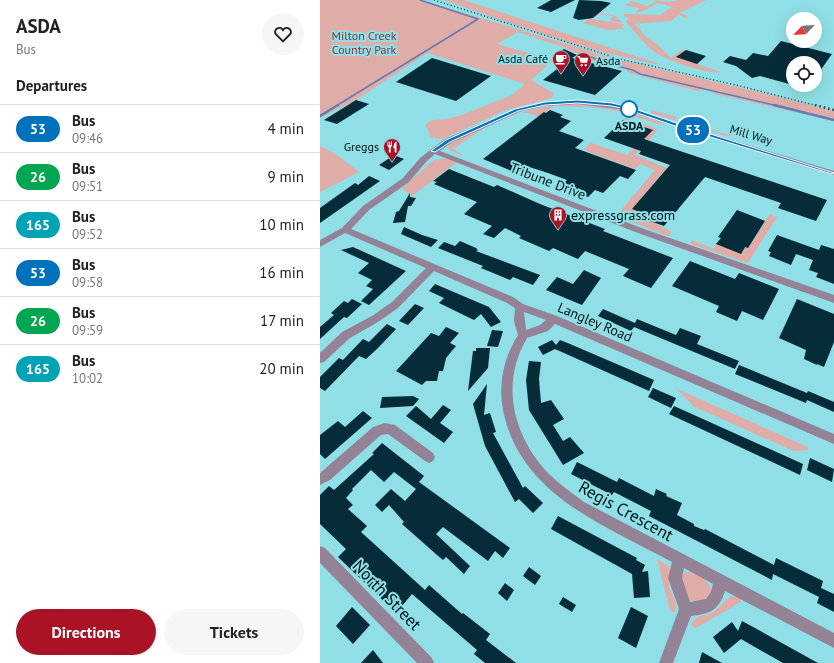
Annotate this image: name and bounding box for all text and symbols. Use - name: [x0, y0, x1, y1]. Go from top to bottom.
- north arrow: [786, 12, 822, 48]
- map controls: [786, 12, 822, 92]
- button: heart: [262, 13, 304, 55]
- text: ASDA: [16, 14, 61, 38]
- park label: Milton Creek Country Park: [332, 28, 397, 57]
- text: Bus: [16, 41, 36, 58]
- cafe icon: Asda Café: [551, 49, 571, 74]
- place label: Asda Café: [498, 51, 548, 66]
- supermarket icon: Asda: [573, 51, 593, 76]
- place label: Asda: [596, 53, 621, 68]
- button: locate: [786, 56, 822, 92]
- text: Departures: [16, 76, 87, 95]
- marker: ASDA: [620, 100, 638, 118]
- text: Bus: [72, 111, 95, 130]
- line badge: 53: [675, 117, 711, 143]
- place label: ASDA: [615, 118, 644, 133]
- text: 4 min: [267, 119, 304, 138]
- text: 53: [30, 120, 46, 138]
- text: 53: [685, 121, 701, 139]
- street label: Mill Way: [728, 121, 775, 148]
- text: 09:46: [72, 130, 103, 147]
- restaurant icon: Greggs: [382, 137, 402, 162]
- place label: Greggs: [344, 139, 379, 154]
- street label: Tribune Drive: [508, 158, 588, 204]
- text: Bus: [72, 159, 95, 178]
- text: 9 min: [267, 167, 304, 186]
- text: 26: [30, 168, 46, 186]
- text: 09:51: [72, 178, 103, 195]
- building icon: expressgrass.com: [548, 205, 568, 230]
- place label: expressgrass.com: [571, 206, 675, 224]
- text: Bus: [72, 207, 95, 226]
- text: 10 min: [259, 215, 304, 234]
- text: 165: [26, 216, 50, 234]
- text: 09:52: [72, 226, 103, 243]
- text: Bus: [72, 255, 95, 274]
- text: 16 min: [259, 263, 304, 282]
- text: 53: [30, 264, 46, 282]
- text: 09:58: [72, 274, 103, 291]
- street label: Langley Road: [555, 298, 635, 346]
- text: Bus: [72, 303, 95, 322]
- text: 17 min: [260, 311, 304, 330]
- text: 26: [30, 312, 46, 330]
- text: 09:59: [72, 322, 103, 339]
- text: Bus: [72, 351, 95, 370]
- text: 20 min: [259, 359, 304, 378]
- text: 165: [26, 360, 50, 378]
- text: 10:02: [72, 370, 103, 387]
- street label: Regis Crescent: [575, 476, 677, 546]
- street label: North Street: [348, 555, 426, 635]
- button: Directions: [16, 609, 156, 655]
- button: Tickets: [164, 609, 304, 655]

